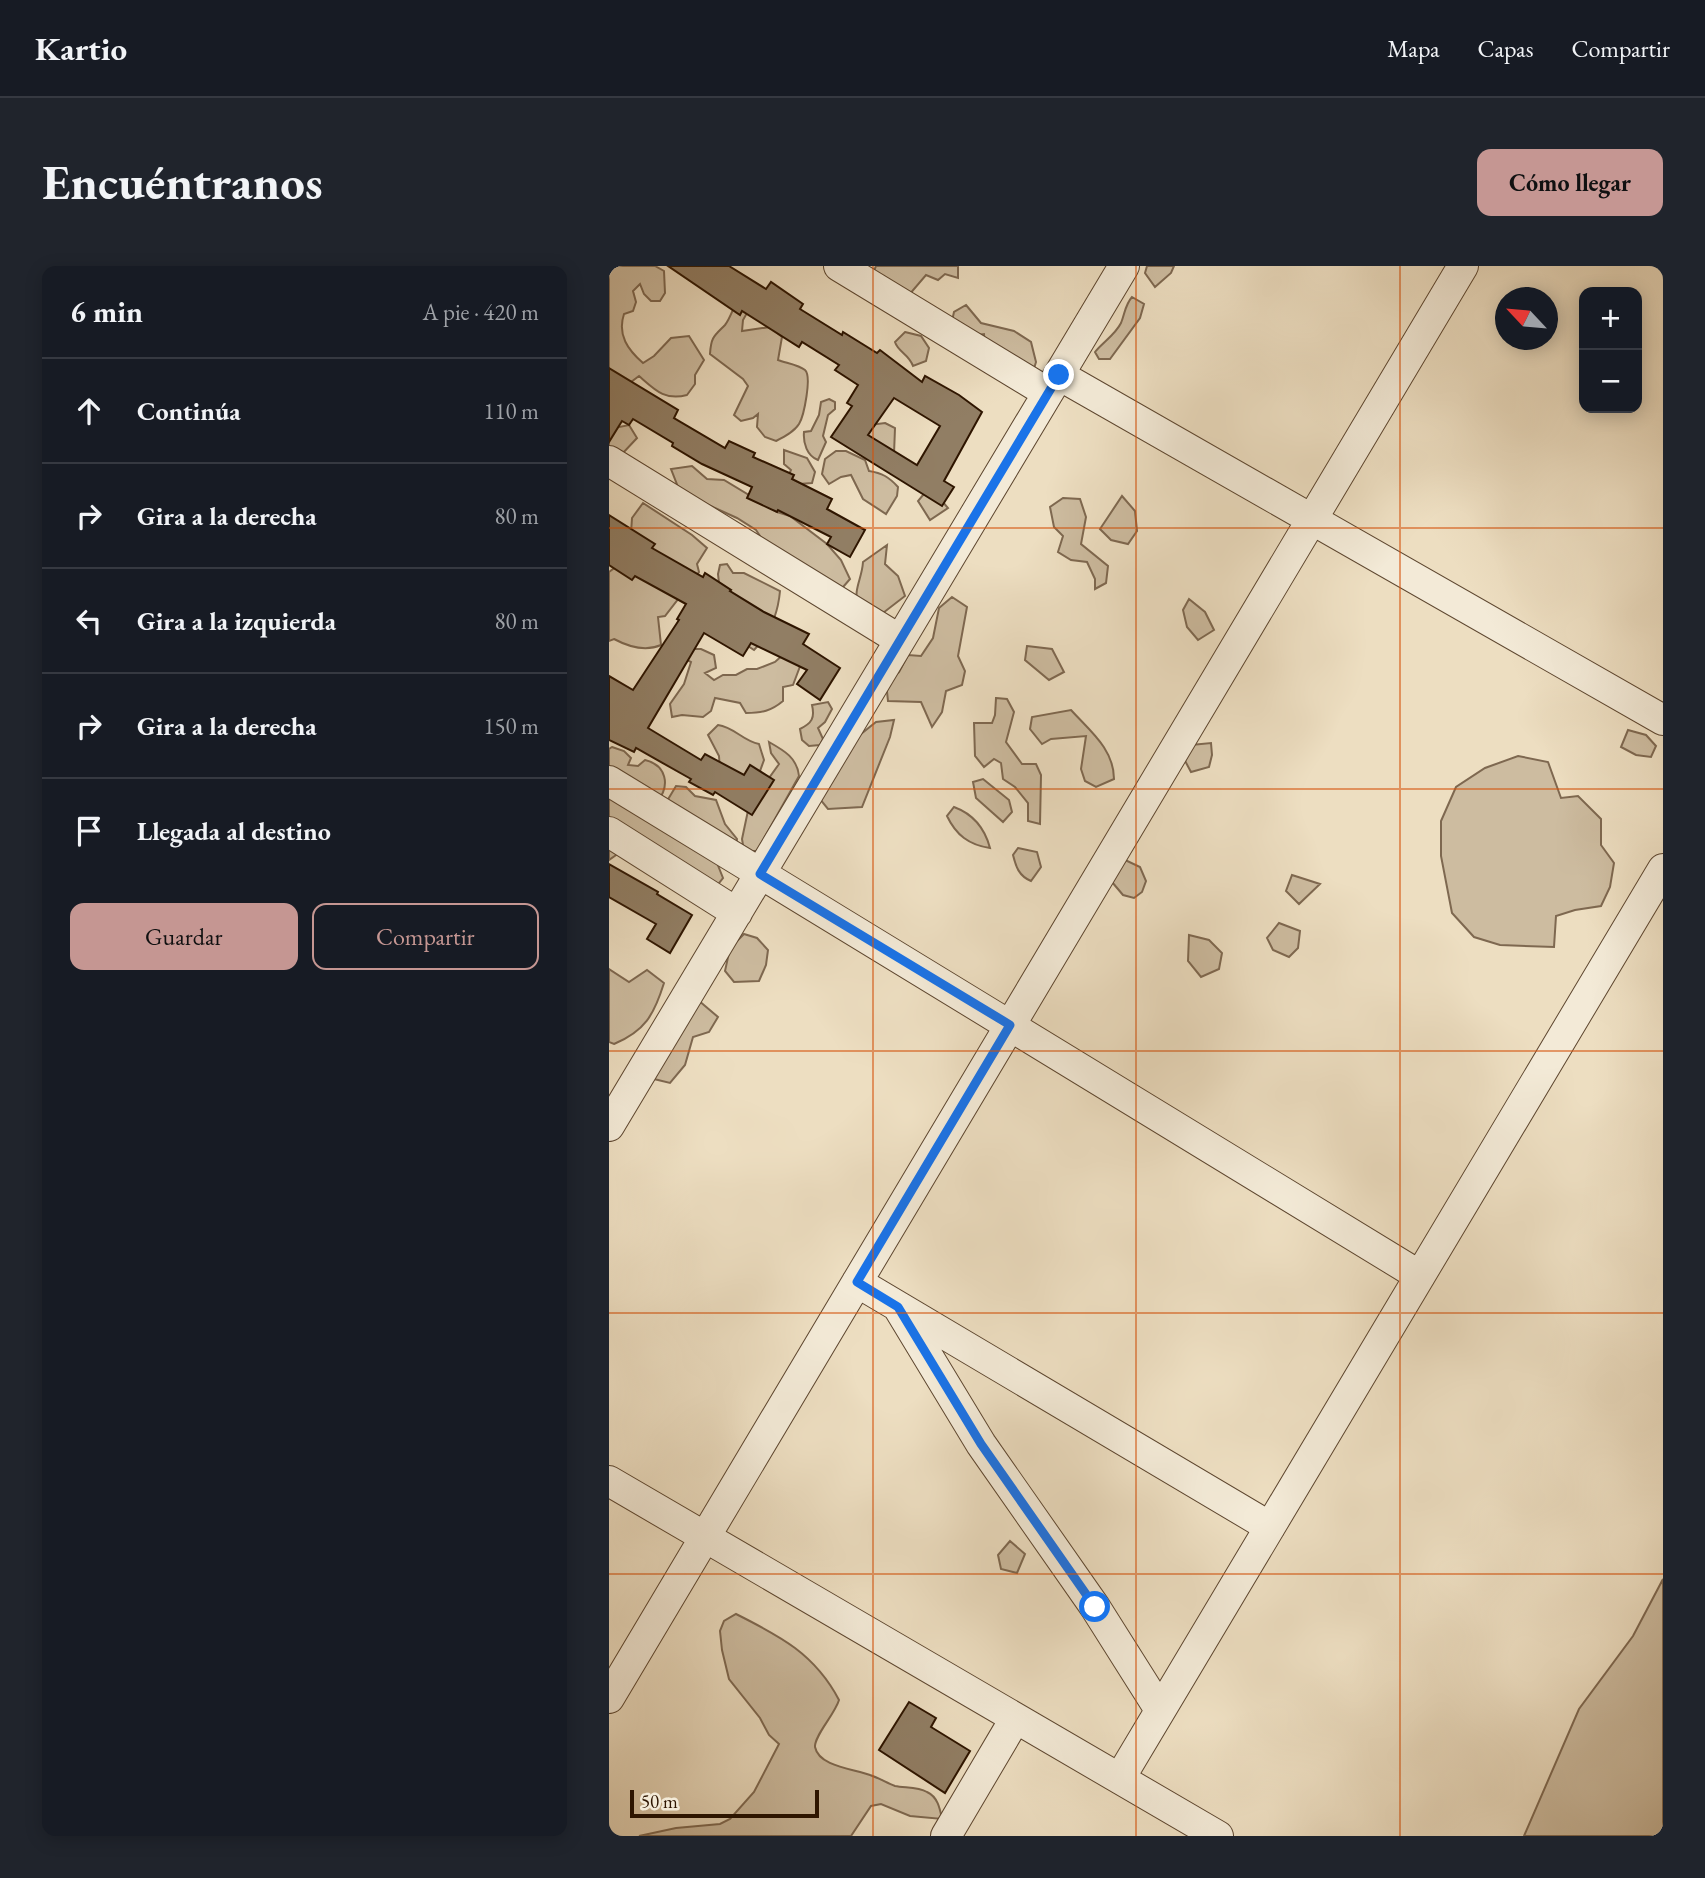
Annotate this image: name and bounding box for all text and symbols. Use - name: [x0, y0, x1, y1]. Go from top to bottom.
- text: Kartio: [35, 27, 127, 70]
- text: Mapa: [1387, 33, 1439, 64]
- text: Capas: [1477, 33, 1533, 64]
- text: Compartir: [1571, 33, 1670, 64]
- button: Cómo llegar: [1477, 149, 1663, 216]
- text: Encuéntranos: [42, 150, 323, 214]
- north arrow: [1495, 287, 1558, 350]
- map controls: [1579, 287, 1642, 413]
- button: +: [1579, 287, 1642, 350]
- text: 6 min: [70, 292, 143, 331]
- text: A pie · 420 m: [423, 297, 539, 327]
- button: −: [1579, 350, 1642, 413]
- route end: [1043, 359, 1074, 390]
- icon: ahead: [70, 392, 108, 430]
- text: Continúa: [137, 394, 241, 428]
- text: 110 m: [483, 396, 539, 426]
- icon: right: [70, 497, 108, 535]
- text: Gira a la derecha: [137, 499, 317, 533]
- text: 80 m: [494, 501, 539, 531]
- icon: left: [70, 602, 108, 640]
- text: Gira a la izquierda: [137, 604, 336, 638]
- text: 80 m: [494, 606, 539, 636]
- icon: right: [70, 707, 108, 745]
- text: Gira a la derecha: [137, 709, 317, 743]
- text: 150 m: [483, 711, 539, 741]
- icon: arrive: [70, 812, 108, 850]
- text: Llegada al destino: [137, 814, 331, 848]
- button: Guardar: [70, 903, 298, 970]
- button: Compartir: [312, 903, 539, 970]
- route start: [1079, 1591, 1110, 1622]
- scale bar: [630, 1787, 819, 1819]
- text: 50 m: [641, 1789, 678, 1814]

